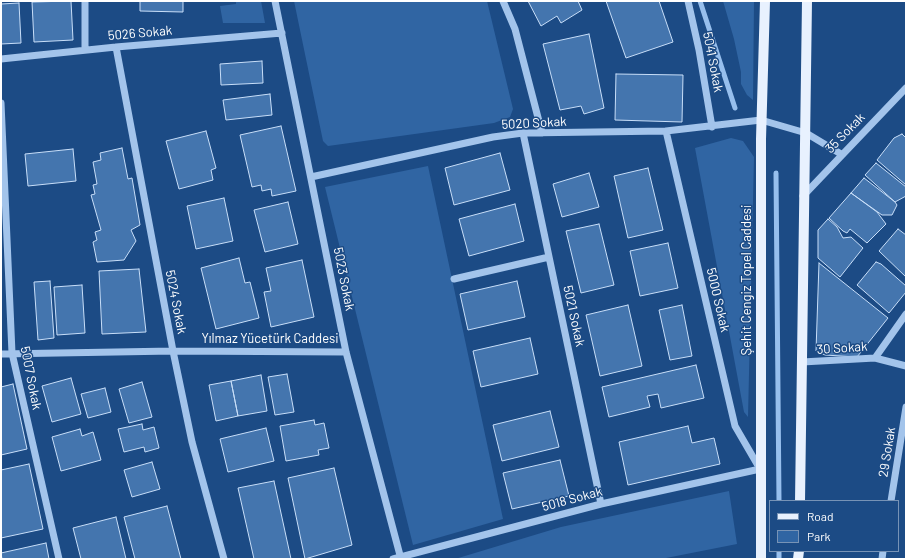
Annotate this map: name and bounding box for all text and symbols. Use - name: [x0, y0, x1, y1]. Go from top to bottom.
- street label: 5026 Sokak: [107, 22, 173, 44]
- street label: 5041 Sokak: [699, 30, 727, 94]
- street label: 35 Sokak: [822, 110, 868, 156]
- street label: 5020 Sokak: [501, 114, 567, 132]
- street label: Şehit Cengiz Topel Caddesi: [739, 205, 755, 355]
- street label: 5023 Sokak: [330, 246, 358, 312]
- street label: 5000 Sokak: [703, 266, 733, 334]
- street label: 5024 Sokak: [162, 269, 190, 335]
- street label: 5021 Sokak: [560, 284, 588, 348]
- street label: Yılmaz Yücetürk Caddesi: [201, 331, 339, 347]
- street label: 30 Sokak: [816, 338, 868, 358]
- street label: 5007 Sokak: [17, 345, 45, 411]
- street label: 29 Sokak: [875, 426, 899, 478]
- street label: 5018 Sokak: [540, 483, 604, 515]
- legend: [769, 500, 899, 552]
- text: Road: [807, 509, 834, 523]
- text: Park: [807, 529, 831, 543]

